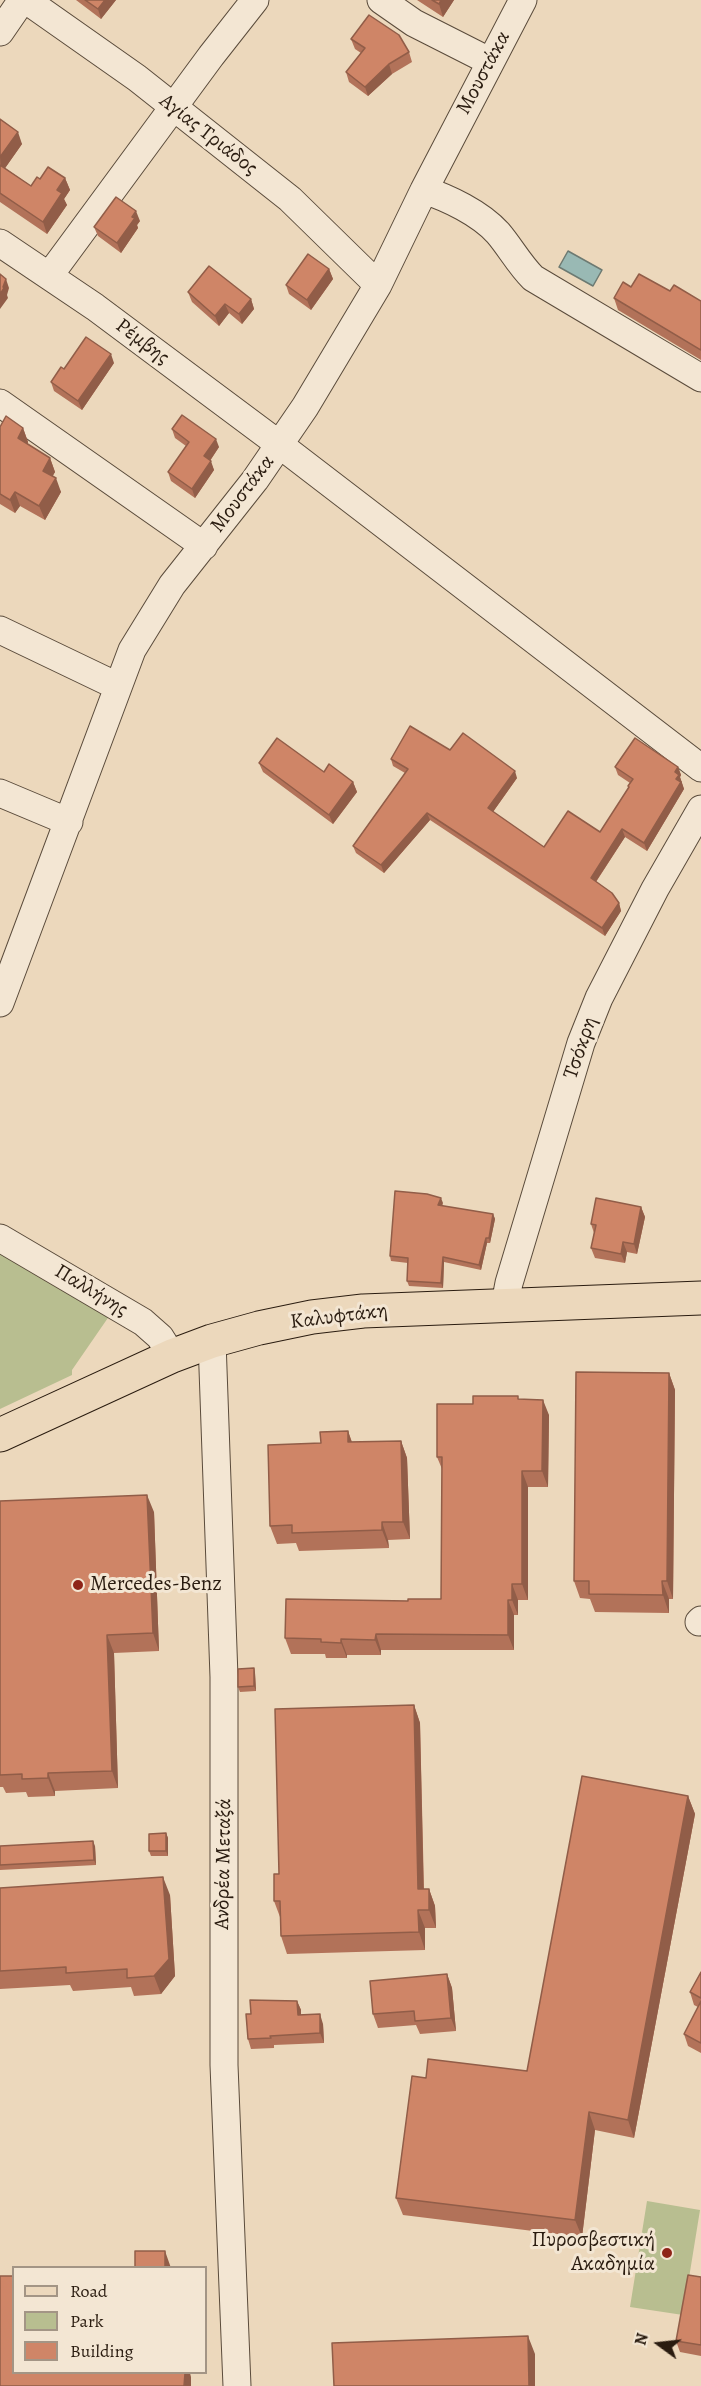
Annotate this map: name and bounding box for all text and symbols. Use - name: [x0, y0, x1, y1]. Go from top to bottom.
- street label: Μουστάκα: [452, 27, 516, 119]
- street label: Αγίας Τριάδος: [154, 89, 262, 181]
- street label: Ρέμβης: [110, 314, 174, 370]
- street label: Μουστάκα: [206, 450, 280, 538]
- street label: Τσόκρη: [559, 1014, 603, 1082]
- street label: Παλλήνης: [50, 1259, 132, 1323]
- street label: Καλυφτάκη: [289, 1299, 389, 1335]
- place label: Mercedes-Benz: [90, 1572, 222, 1598]
- marker: Mercedes-Benz: [71, 1578, 85, 1592]
- street label: Ανδρέα Μεταξά: [210, 1798, 238, 1930]
- place label: Πυροσβεστική Ακαδημία: [532, 2228, 655, 2278]
- marker: Πυροσβεστική Ακαδημία: [660, 2246, 674, 2260]
- legend: [12, 2266, 207, 2374]
- text: Road: [70, 2279, 107, 2303]
- text: Park: [70, 2309, 104, 2333]
- north arrow: [629, 2314, 689, 2374]
- text: N: [629, 2331, 654, 2348]
- text: Building: [70, 2339, 134, 2363]

